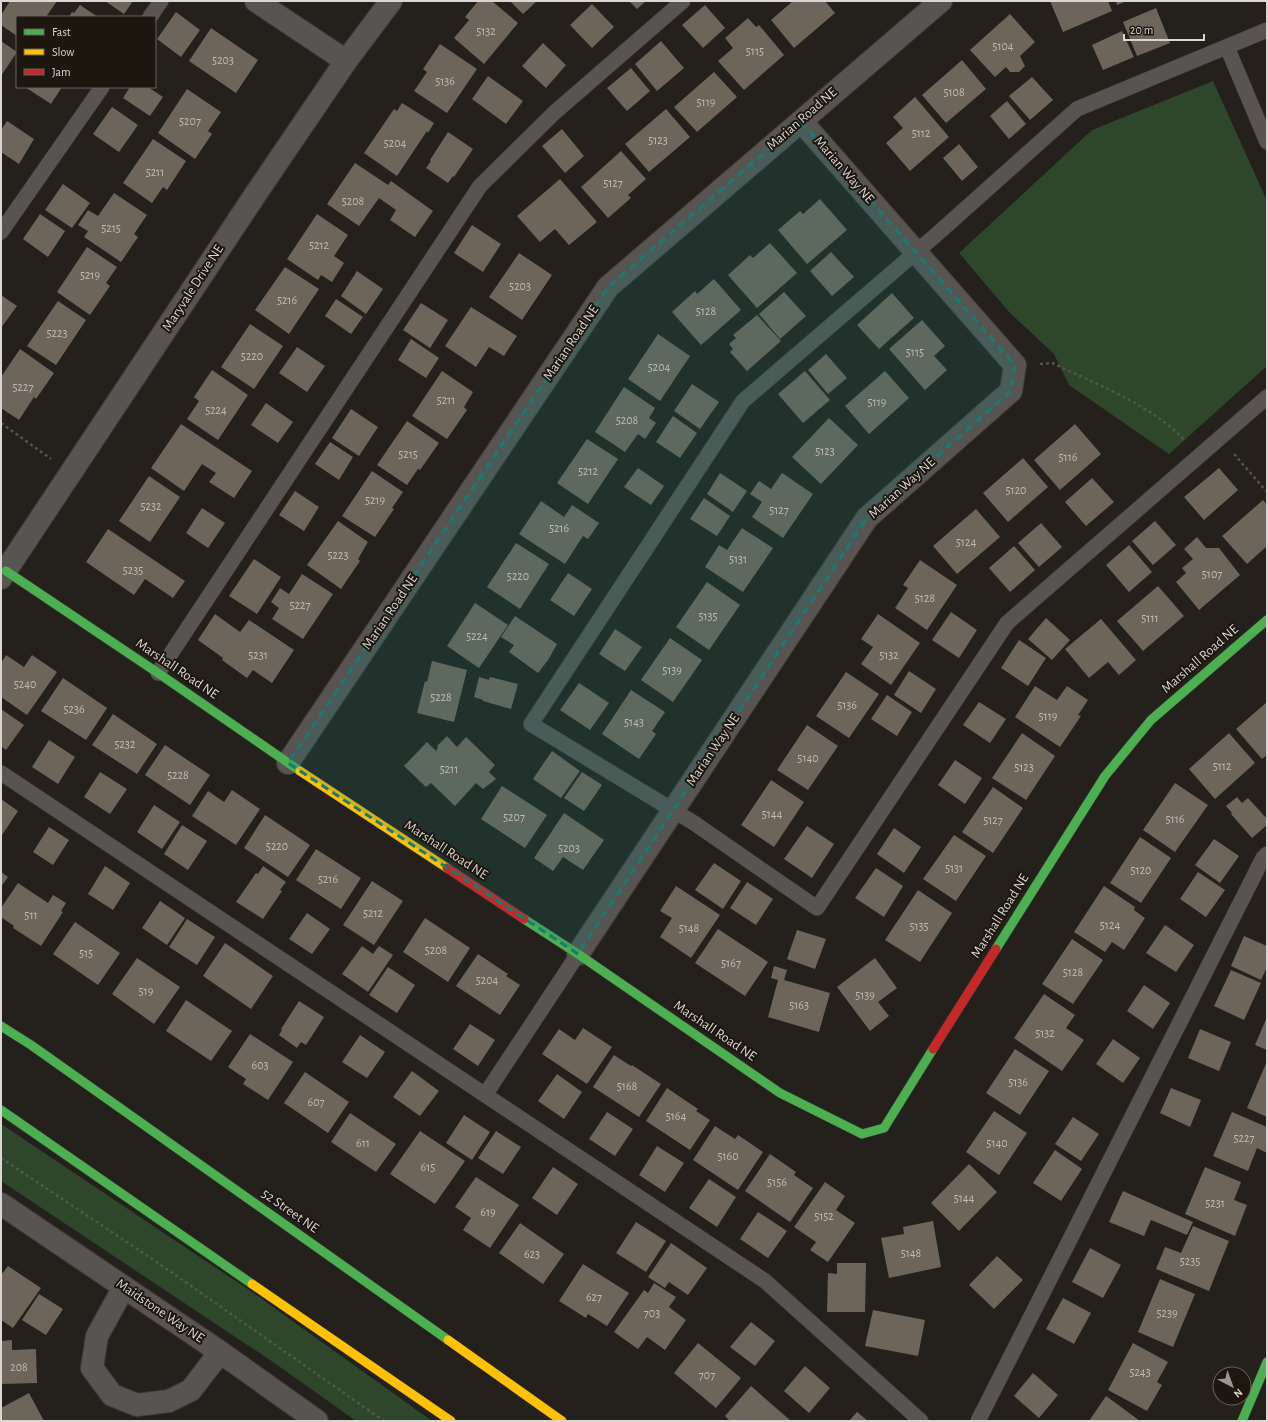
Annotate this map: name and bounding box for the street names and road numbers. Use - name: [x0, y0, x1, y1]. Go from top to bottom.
- street label: Marian Road NE: [764, 85, 840, 153]
- street label: Marian Way NE: [811, 134, 877, 206]
- street label: Maryvale Drive NE: [160, 242, 226, 334]
- street label: Marian Road NE: [541, 303, 601, 383]
- street label: Marian Way NE: [866, 455, 938, 521]
- street label: Marian Road NE: [360, 572, 420, 652]
- street label: Marshall Road NE: [1159, 622, 1241, 696]
- street label: Marshall Road NE: [133, 636, 221, 702]
- street label: Marian Way NE: [684, 711, 742, 789]
- street label: Marshall Road NE: [402, 818, 490, 882]
- street label: Marshall Road NE: [969, 871, 1032, 961]
- street label: Marshall Road NE: [671, 998, 759, 1064]
- street label: 52 Street NE: [259, 1186, 321, 1236]
- street label: Maidstone Way NE: [113, 1276, 207, 1346]

